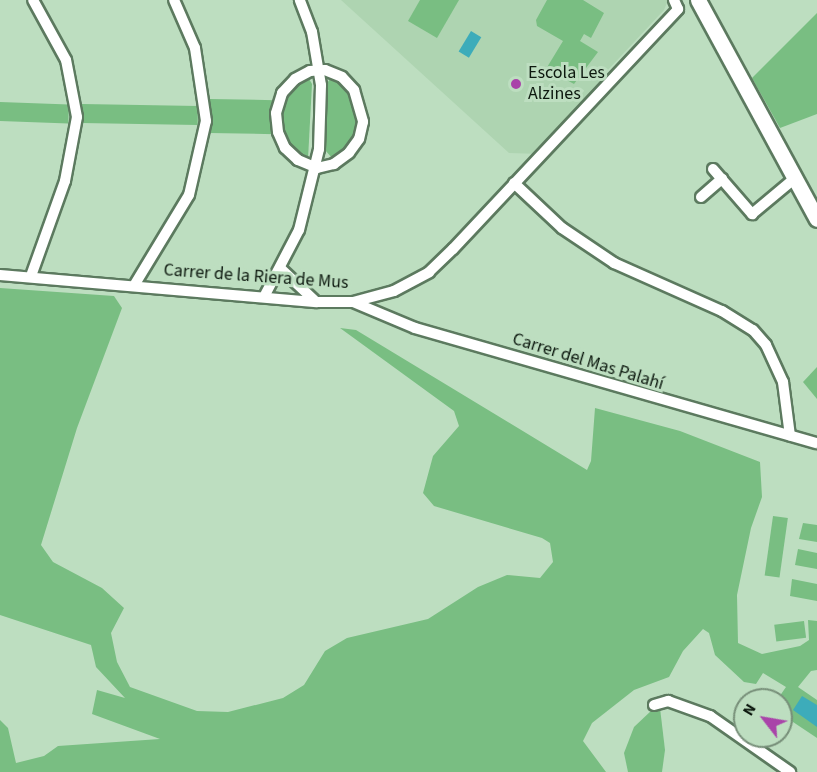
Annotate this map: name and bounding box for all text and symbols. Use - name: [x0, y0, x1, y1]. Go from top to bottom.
- place label: Escola Les Alzines: [528, 63, 605, 106]
- marker: Escola Les Alzines: [509, 77, 523, 91]
- street label: Carrer de la Riera de Mus: [163, 260, 349, 294]
- street label: Carrer del Mas Palahí: [510, 329, 666, 395]
- north arrow: [733, 688, 793, 748]
- text: N: [737, 700, 761, 720]

